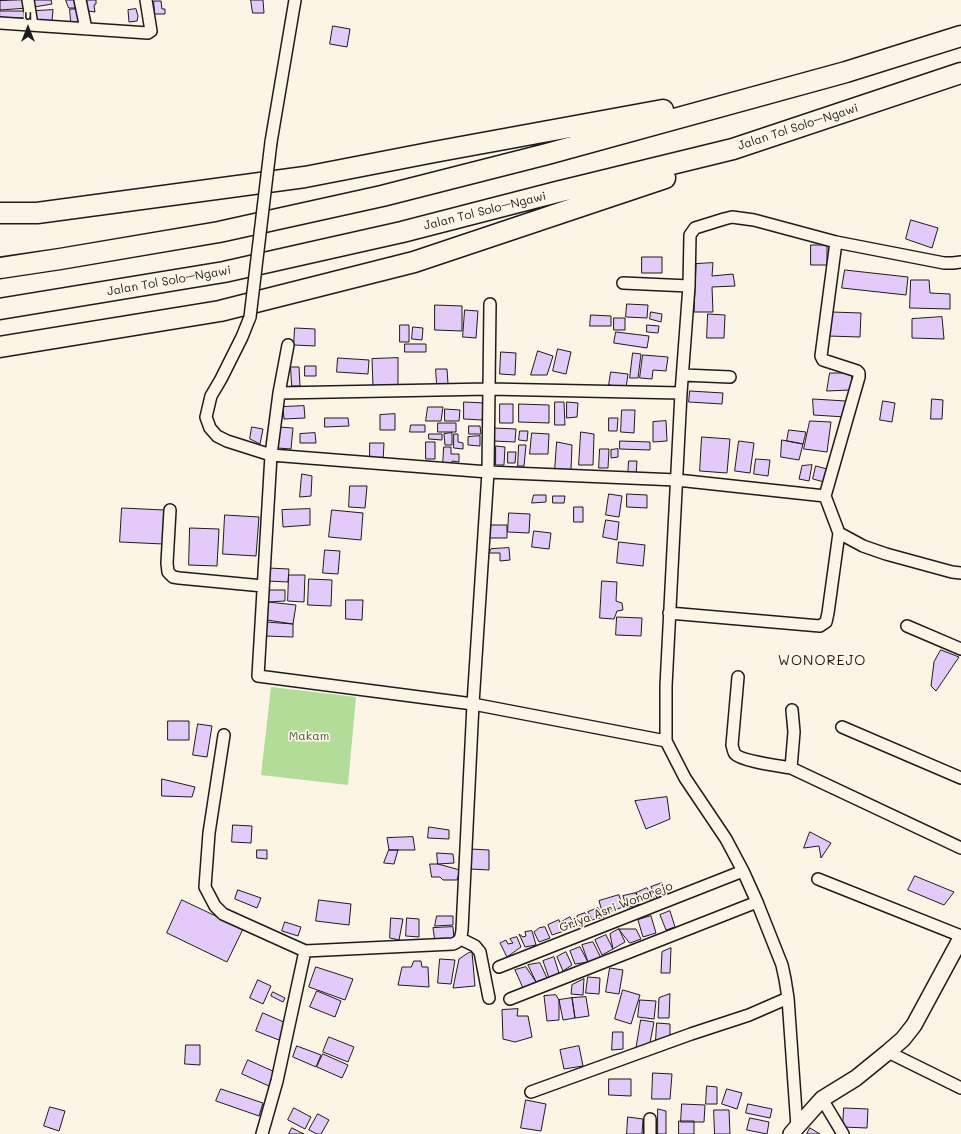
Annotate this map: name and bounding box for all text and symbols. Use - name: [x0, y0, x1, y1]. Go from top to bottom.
- north arrow: [8, 8, 48, 48]
- text: U: [24, 8, 32, 23]
- street label: Jalan Tol Solo–Ngawi: [736, 101, 860, 153]
- street label: Jalan Tol Solo–Ngawi: [422, 189, 548, 233]
- street label: Jalan Tol Solo–Ngawi: [106, 263, 232, 299]
- district label: WONOREJO: [778, 653, 866, 669]
- park label: Makam: [289, 729, 329, 743]
- street label: Griya Asri Wonorejo: [557, 879, 675, 935]

